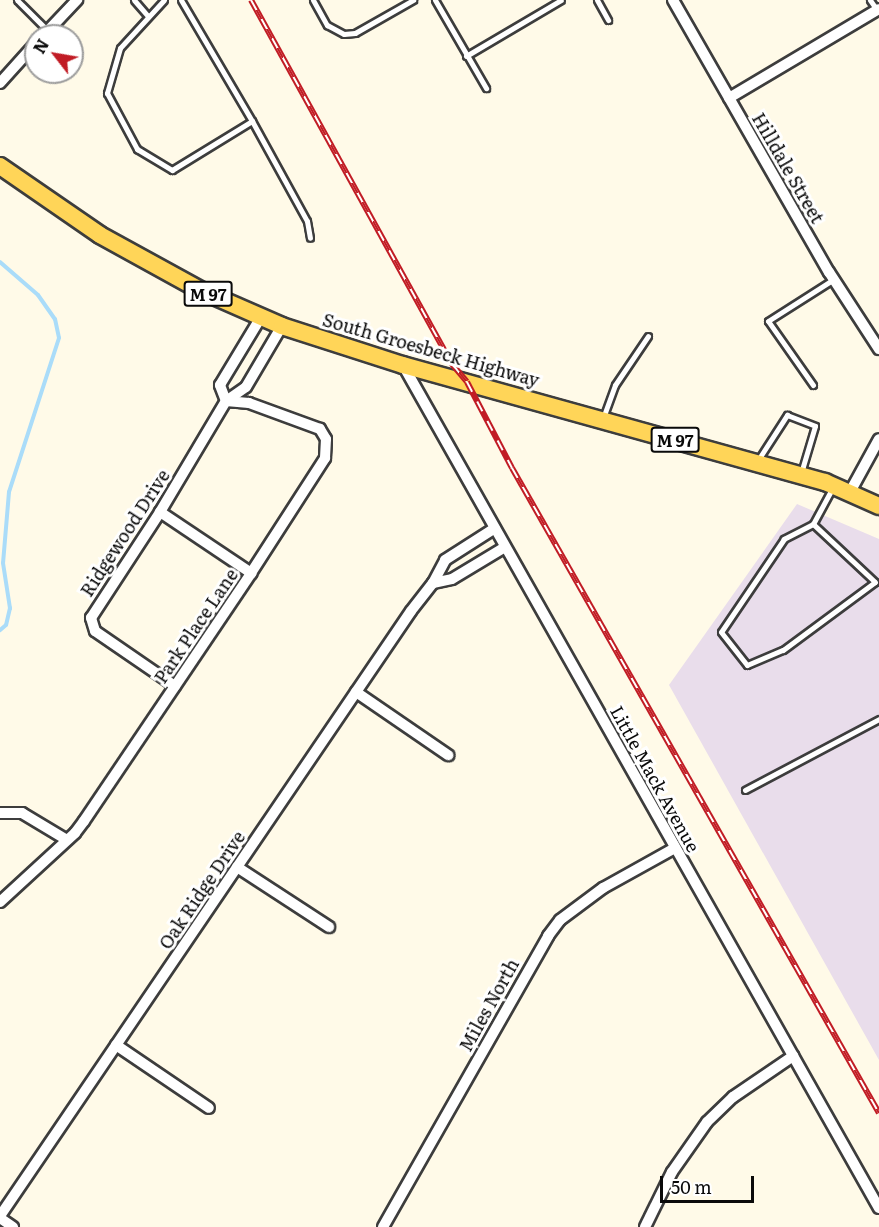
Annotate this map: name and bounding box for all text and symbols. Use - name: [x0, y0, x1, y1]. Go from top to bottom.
- north arrow: [24, 24, 84, 84]
- text: N: [27, 34, 54, 58]
- street label: Hilldale Street: [748, 109, 828, 227]
- road number: M 97: [182, 281, 234, 307]
- street label: South Groesbeck Highway: [320, 309, 542, 391]
- road number: M 97: [650, 427, 700, 453]
- street label: Ridgewood Drive: [76, 465, 174, 601]
- street label: Park Place Lane: [150, 565, 242, 687]
- street label: Little Mack Avenue: [606, 702, 704, 856]
- street label: Oak Ridge Drive: [154, 827, 250, 953]
- street label: Miles North: [455, 955, 523, 1055]
- scale bar: [663, 1164, 758, 1202]
- text: 50 m: [671, 1173, 712, 1200]

